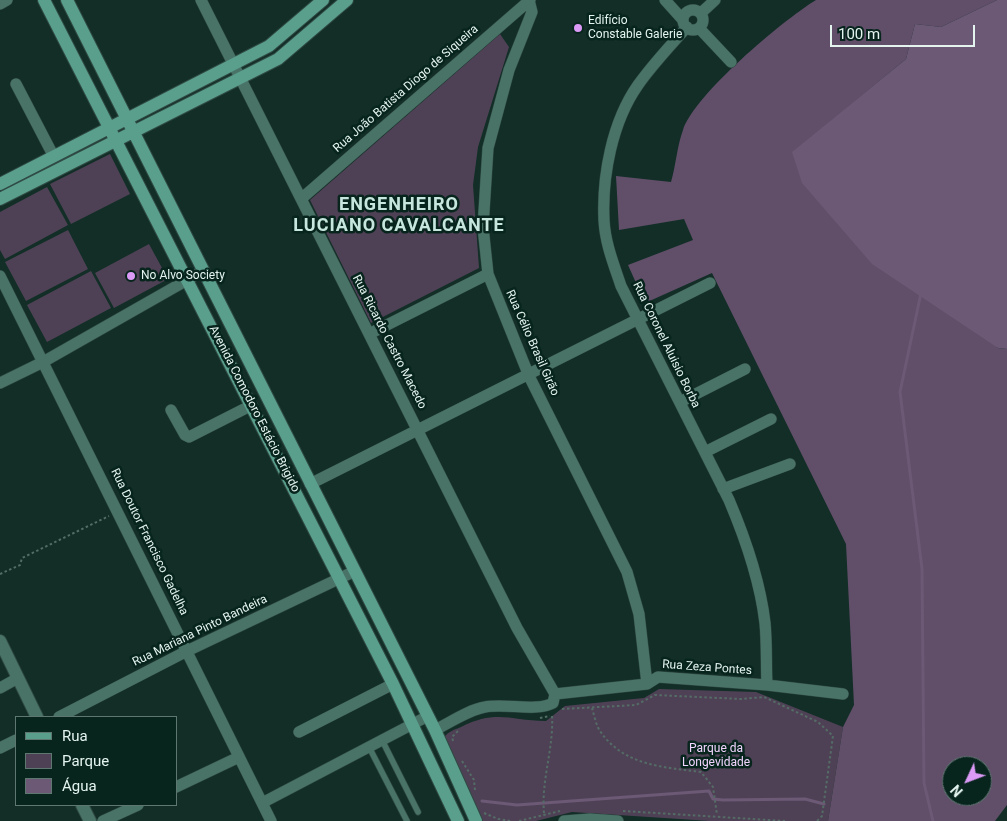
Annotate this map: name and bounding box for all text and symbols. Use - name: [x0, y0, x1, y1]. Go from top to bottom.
- place label: Edifício Constable Galerie: [588, 14, 682, 42]
- scale bar: [832, 15, 977, 47]
- street label: Rua João Batista Diogo de Siqueira: [331, 22, 481, 156]
- marker: Edifício Constable Galerie: [572, 22, 584, 34]
- text: 100 m: [838, 25, 880, 43]
- district label: ENGENHEIRO LUCIANO CAVALCANTE: [291, 194, 507, 236]
- place label: No Alvo Society: [141, 269, 225, 283]
- marker: No Alvo Society: [125, 270, 137, 282]
- street label: Rua Ricardo Castro Macedo: [349, 273, 429, 411]
- street label: Rua Coronel Aluisio Borba: [629, 280, 703, 410]
- street label: Rua Célio Brasil Girão: [502, 288, 562, 398]
- street label: Avenida Comodoro Estácio Brigido: [206, 323, 302, 495]
- street label: Rua Doutor Francisco Gadelha: [107, 466, 191, 618]
- street label: Rua Mariana Pinto Bandeira: [130, 592, 270, 670]
- street label: Rua Zeza Pontes: [662, 658, 752, 678]
- legend: [15, 716, 178, 806]
- text: Rua: [62, 727, 88, 745]
- park label: Parque da Longevidade: [682, 742, 750, 770]
- text: Parque: [62, 752, 109, 770]
- north arrow: [942, 756, 992, 806]
- text: Água: [62, 777, 97, 795]
- text: N: [948, 781, 966, 800]

